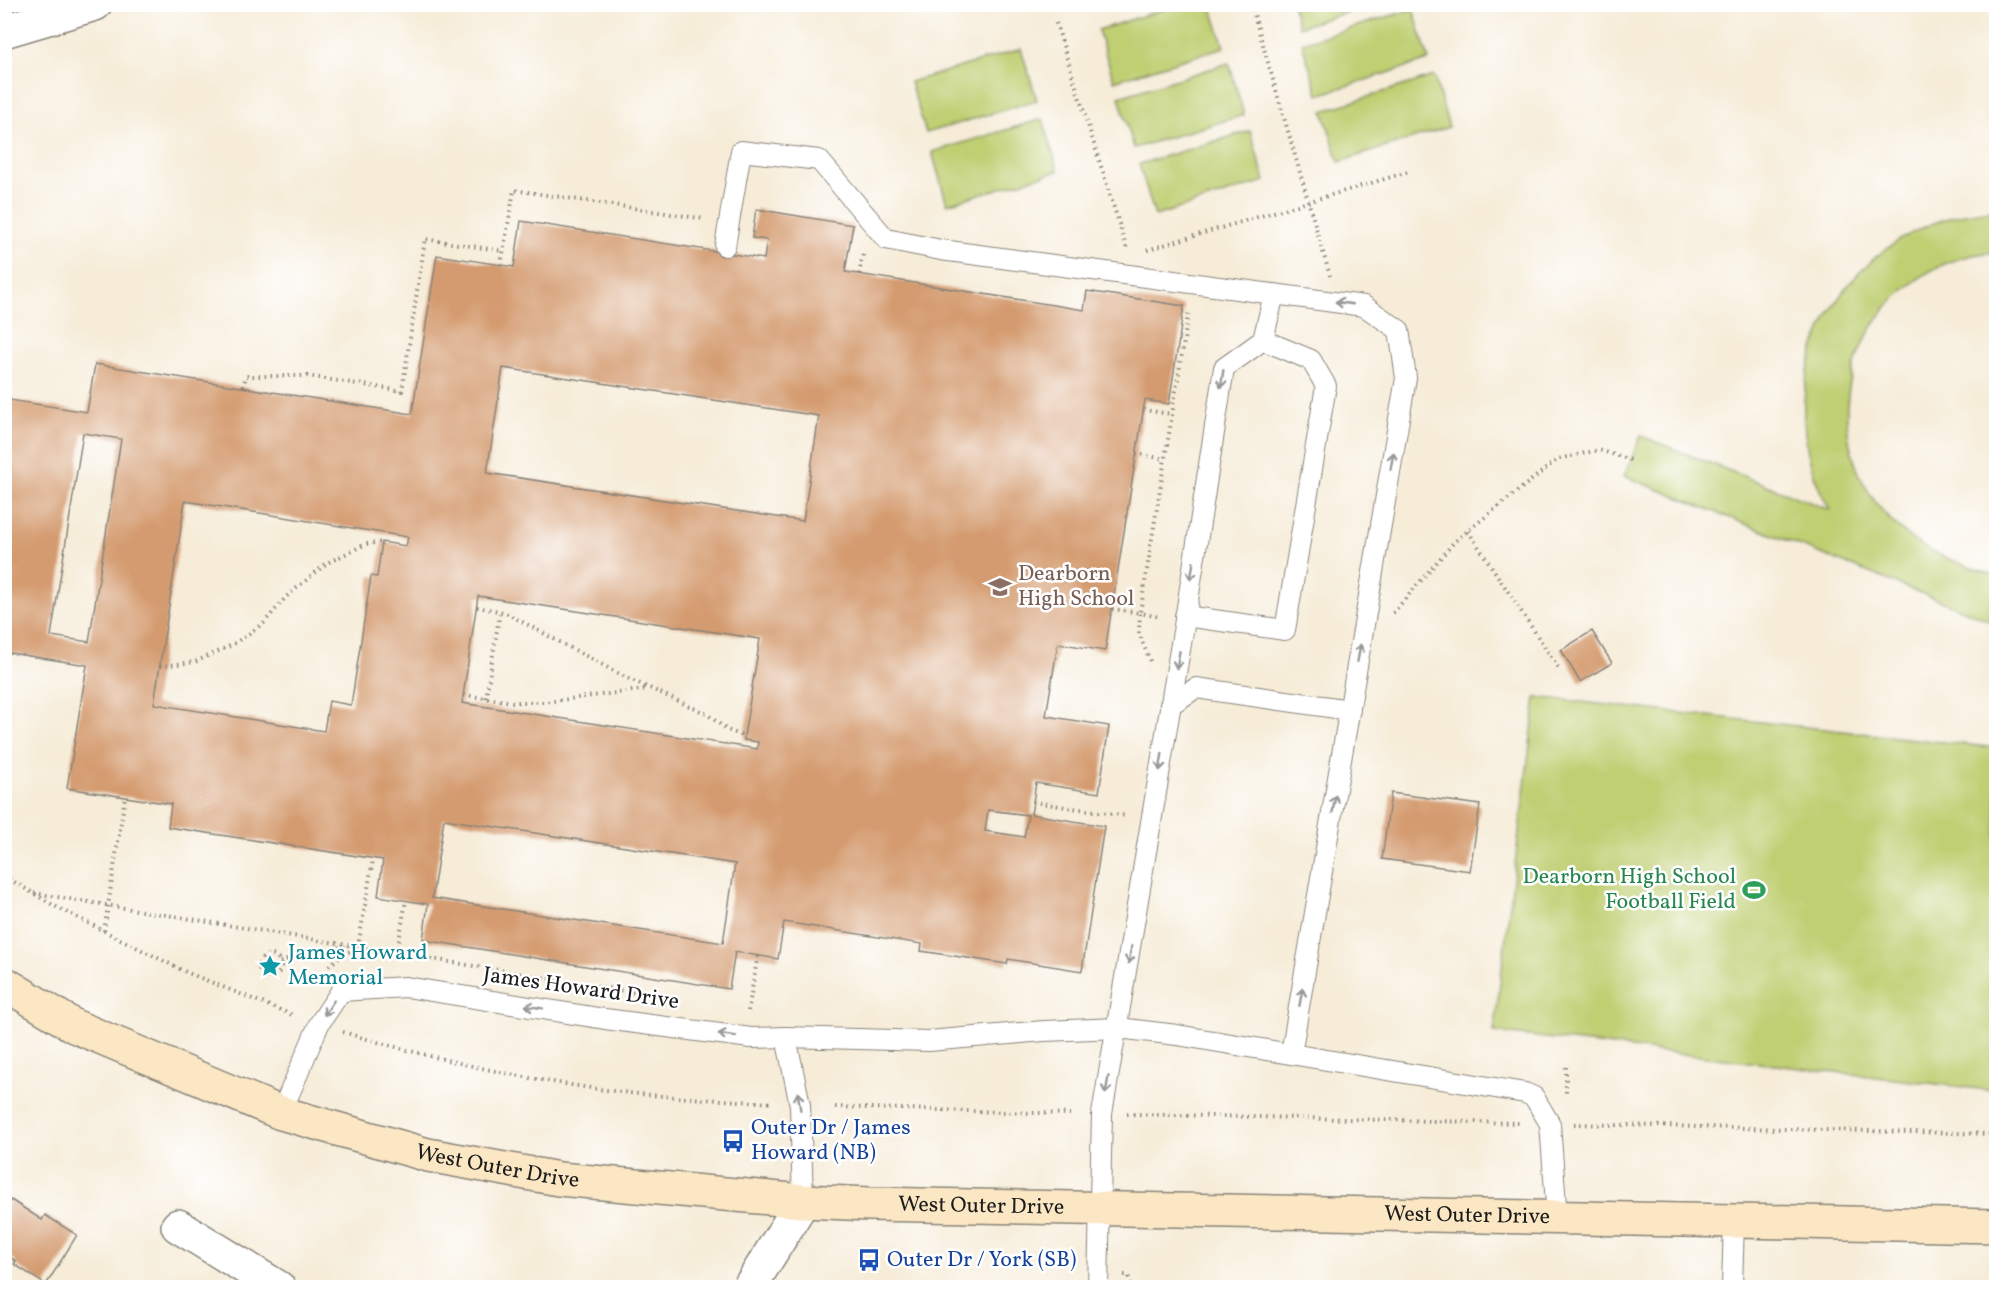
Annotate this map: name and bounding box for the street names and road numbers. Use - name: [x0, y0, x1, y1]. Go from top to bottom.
- street label: James Howard Drive: [481, 960, 681, 1018]
- street label: West Outer Drive: [412, 1137, 581, 1196]
- street label: West Outer Drive: [898, 1189, 1065, 1223]
- street label: West Outer Drive: [1384, 1199, 1550, 1233]

